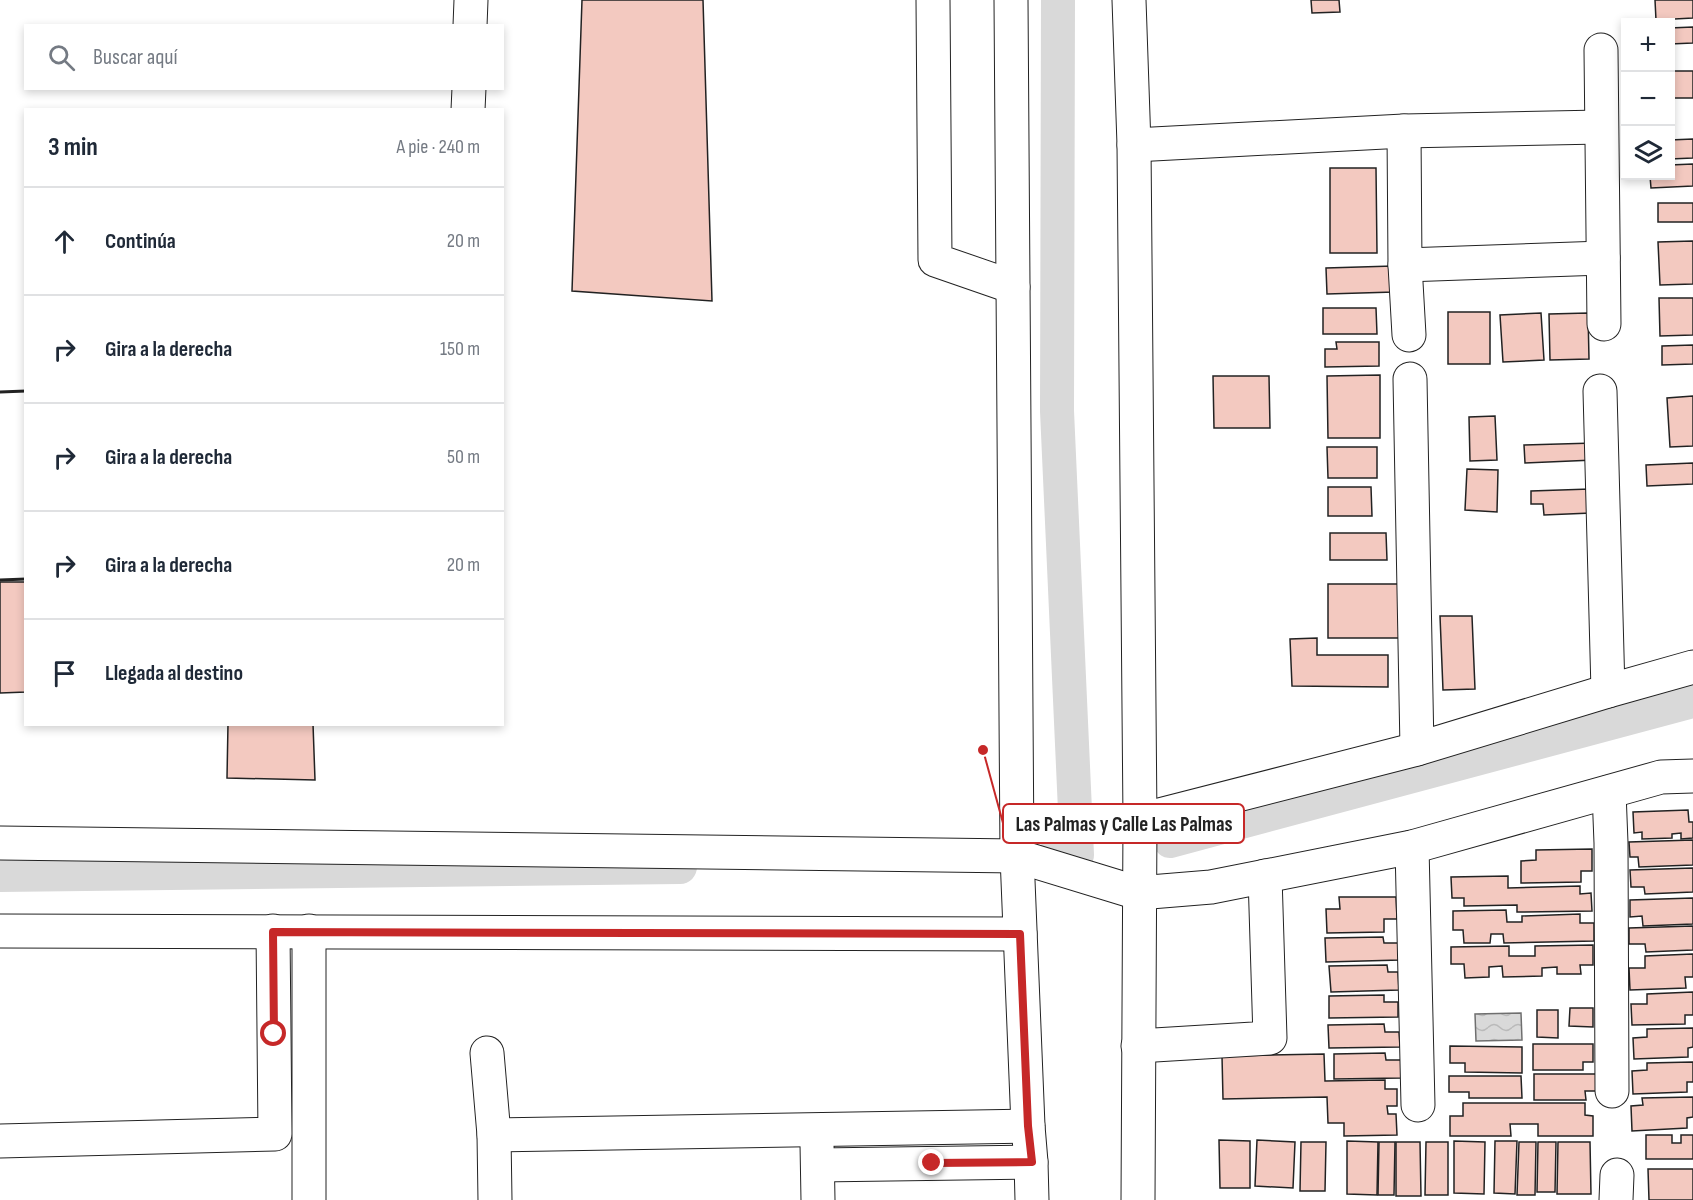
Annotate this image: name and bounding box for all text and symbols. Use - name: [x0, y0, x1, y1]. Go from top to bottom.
- map controls: [1621, 18, 1675, 180]
- button: +: [1621, 18, 1675, 72]
- search box: [24, 24, 504, 90]
- icon: search: [45, 41, 78, 74]
- text: Buscar aquí: [93, 44, 178, 71]
- button: −: [1621, 72, 1675, 126]
- button: layers: [1621, 126, 1675, 180]
- text: 3 min: [48, 132, 98, 163]
- text: A pie · 240 m: [396, 135, 480, 159]
- icon: ahead: [48, 225, 81, 258]
- text: Continúa: [105, 228, 176, 255]
- text: 20 m: [447, 229, 480, 253]
- icon: right: [48, 333, 81, 366]
- text: Gira a la derecha: [105, 336, 232, 363]
- text: 150 m: [440, 337, 480, 361]
- icon: right: [48, 441, 81, 474]
- text: Gira a la derecha: [105, 444, 232, 471]
- text: 50 m: [447, 445, 480, 469]
- icon: right: [48, 549, 81, 582]
- text: Gira a la derecha: [105, 552, 232, 579]
- text: 20 m: [447, 553, 480, 577]
- icon: arrive: [48, 657, 81, 690]
- text: Llegada al destino: [105, 660, 243, 687]
- callout: Las Palmas y Calle Las Palmas: [1003, 804, 1244, 843]
- text: Las Palmas y Calle Las Palmas: [1015, 812, 1233, 837]
- route start: [260, 1020, 286, 1046]
- route end: [918, 1149, 944, 1175]

